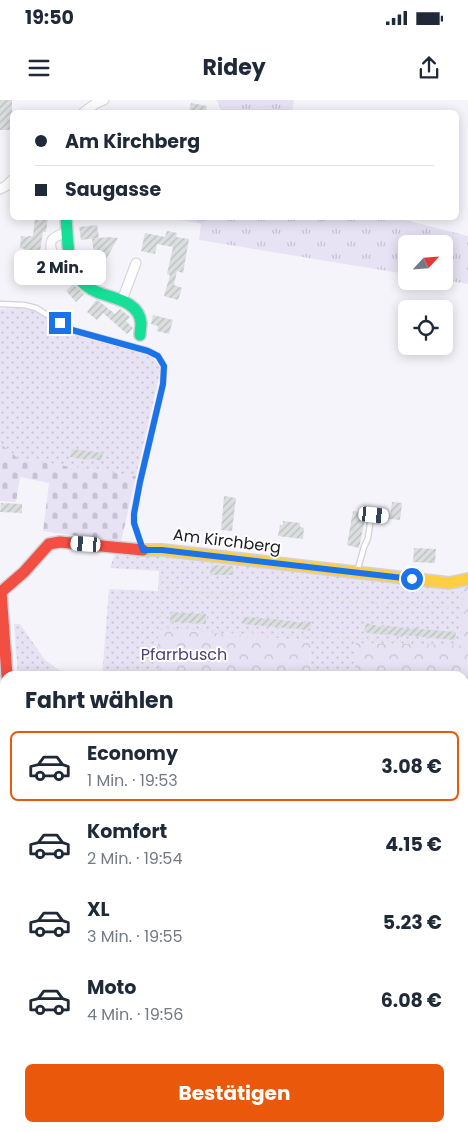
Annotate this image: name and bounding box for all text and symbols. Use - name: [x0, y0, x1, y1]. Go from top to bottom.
- text: 19:50: [25, 4, 74, 31]
- text: Ridey: [202, 52, 266, 83]
- icon: menu: [25, 54, 53, 82]
- icon: share: [415, 54, 443, 82]
- text: Am Kirchberg: [65, 128, 200, 155]
- text: Saugasse: [65, 176, 161, 203]
- north arrow: [398, 235, 452, 290]
- map controls: [398, 235, 453, 355]
- callout: 2 Min.: [14, 250, 106, 286]
- text: 2 Min.: [36, 256, 84, 279]
- button: locate: [398, 300, 453, 355]
- route end: [49, 312, 71, 334]
- car: [358, 506, 389, 524]
- street label: Am Kirchberg: [172, 523, 282, 559]
- car: [70, 535, 101, 553]
- route start: [401, 568, 423, 590]
- park label: Pfarrbusch: [141, 643, 227, 666]
- text: Fahrt wählen: [25, 685, 174, 716]
- text: Economy: [87, 740, 178, 767]
- icon: car: [27, 744, 72, 789]
- text: 3.08 €: [381, 753, 442, 780]
- text: 1 Min. · 19:53: [87, 769, 178, 792]
- text: Komfort: [87, 818, 167, 845]
- icon: car: [27, 822, 72, 867]
- text: 4.15 €: [385, 831, 442, 858]
- text: 2 Min. · 19:54: [87, 847, 182, 870]
- text: XL: [87, 896, 110, 923]
- icon: car: [27, 900, 72, 945]
- text: 5.23 €: [383, 909, 442, 936]
- text: 3 Min. · 19:55: [87, 925, 183, 948]
- text: Moto: [87, 974, 136, 1001]
- icon: car: [27, 978, 72, 1023]
- text: 6.08 €: [381, 987, 442, 1014]
- text: 4 Min. · 19:56: [87, 1003, 183, 1026]
- button: Bestätigen: [25, 1064, 444, 1122]

